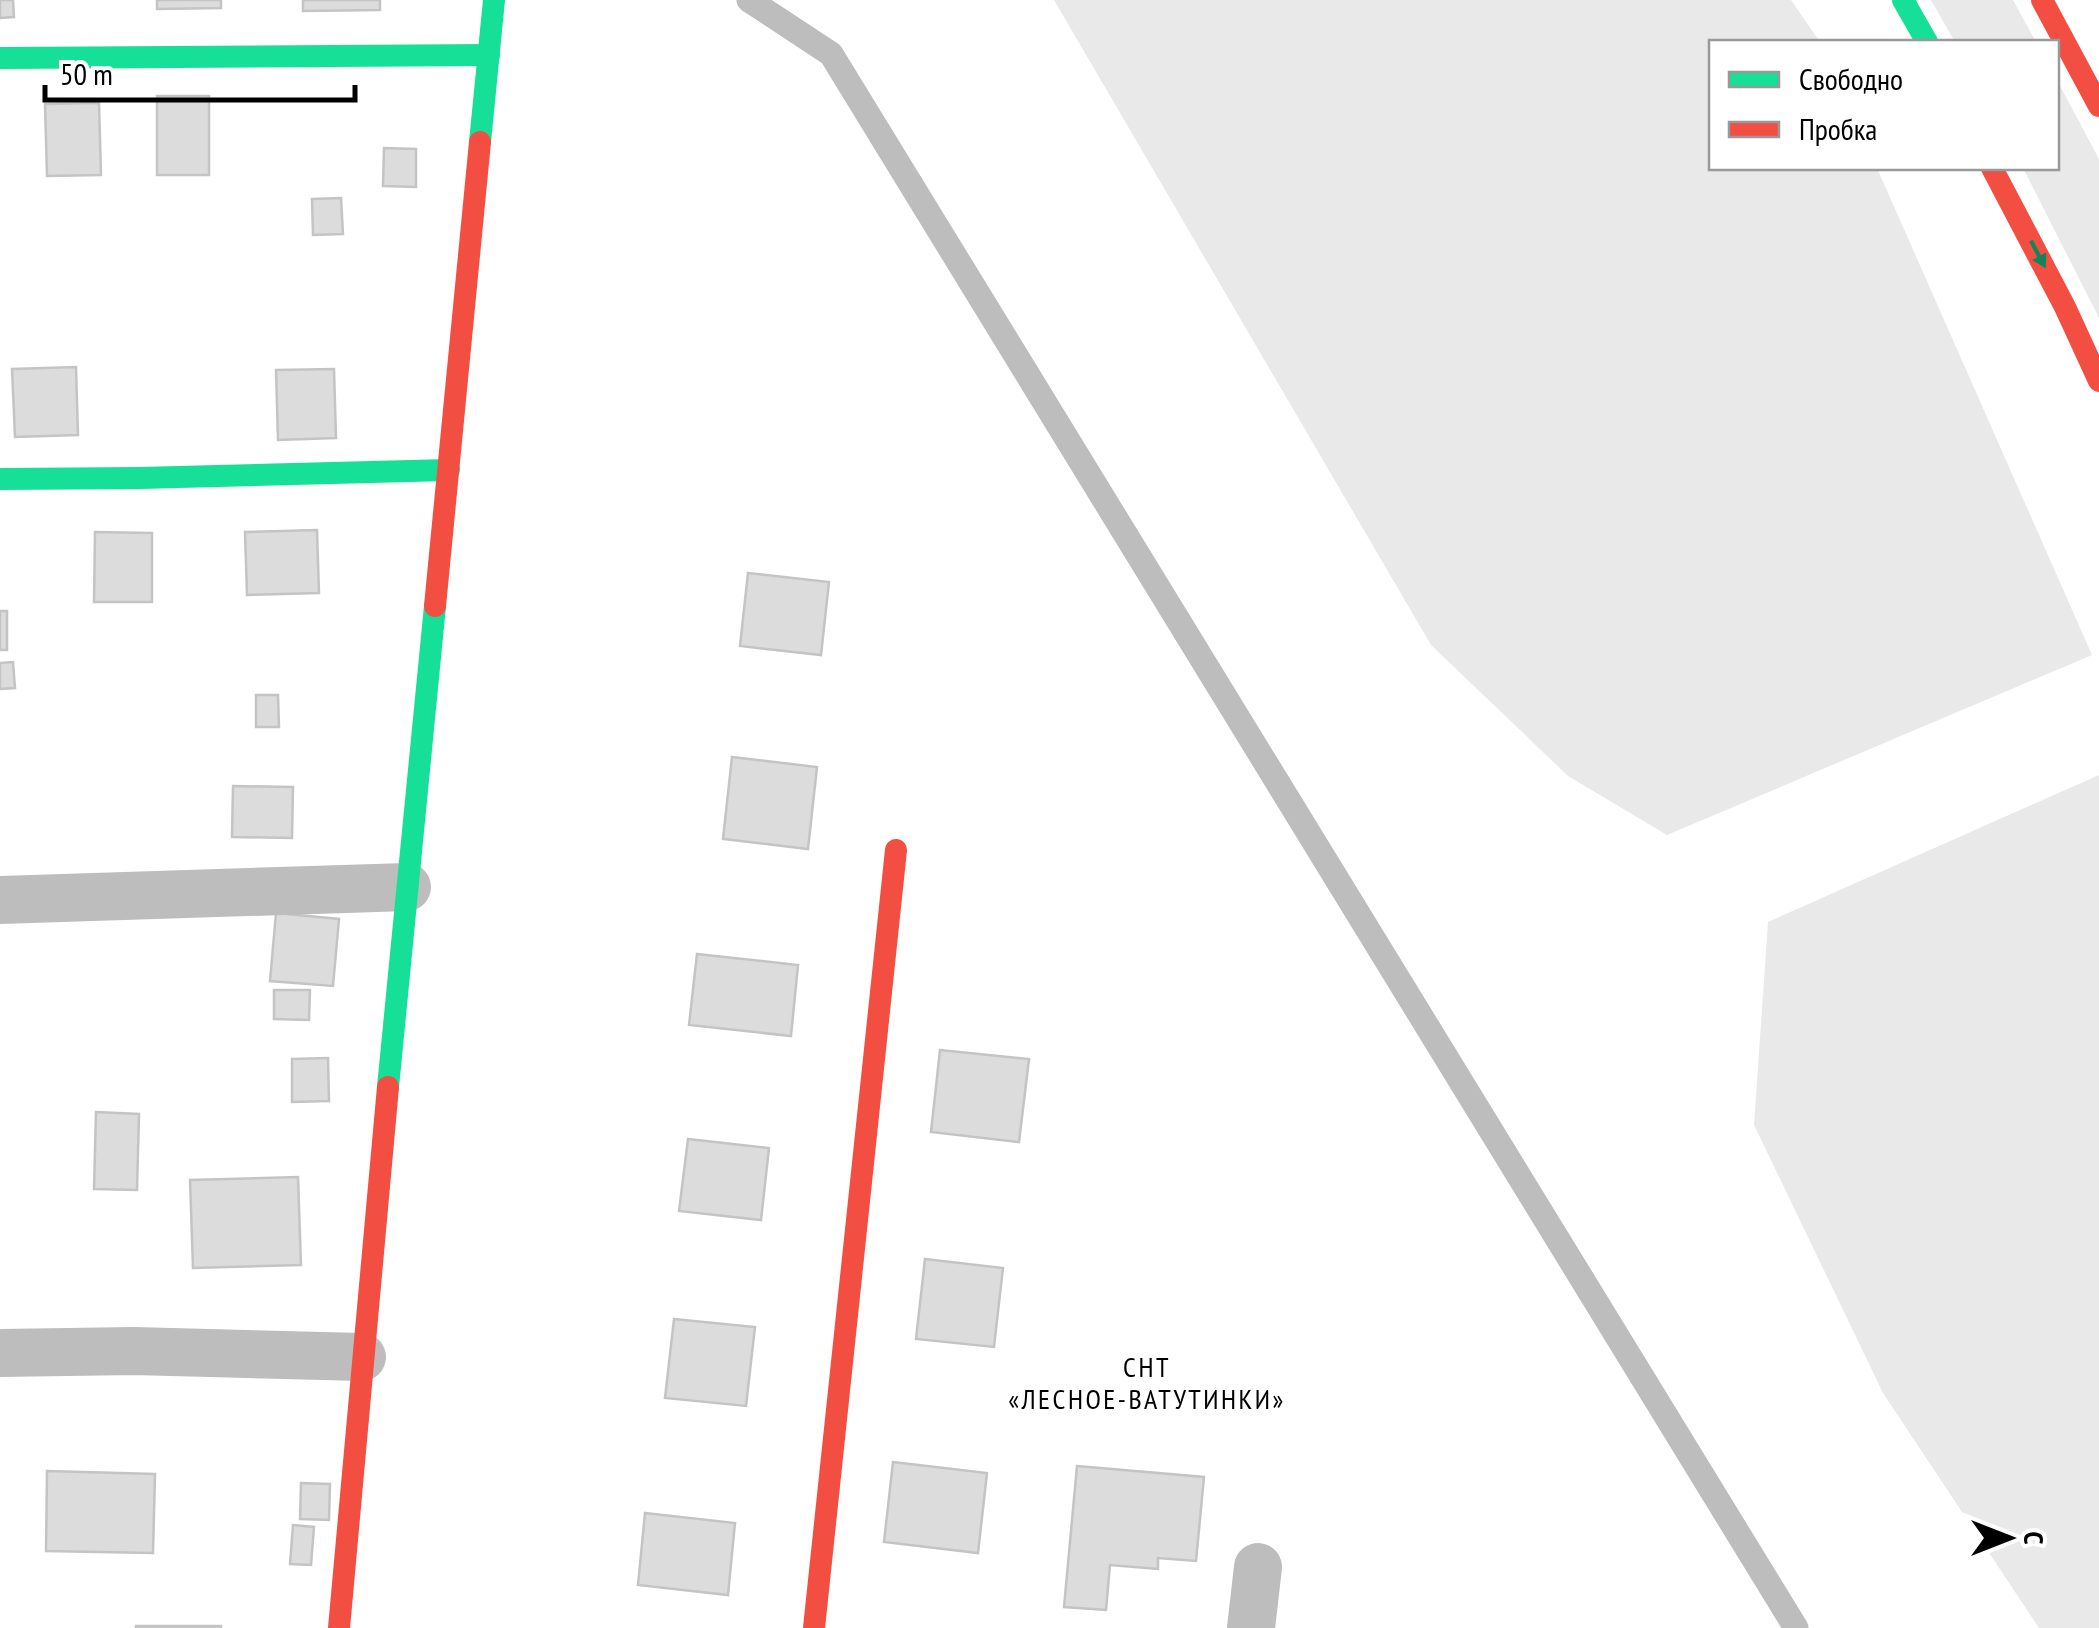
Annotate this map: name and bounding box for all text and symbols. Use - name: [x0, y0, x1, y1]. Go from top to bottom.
- scale bar: [45, 40, 355, 102]
- legend: [1709, 40, 2059, 170]
- text: 50 m: [60, 54, 113, 93]
- text: Свободно: [1799, 59, 1903, 98]
- text: Пробка: [1799, 109, 1877, 148]
- one-way arrow: [2029, 239, 2046, 268]
- district label: СНТ «ЛЕСНОЕ-ВАТУТИНКИ»: [1008, 1348, 1286, 1417]
- north arrow: [1959, 1488, 2059, 1588]
- text: С: [2016, 1532, 2053, 1545]

